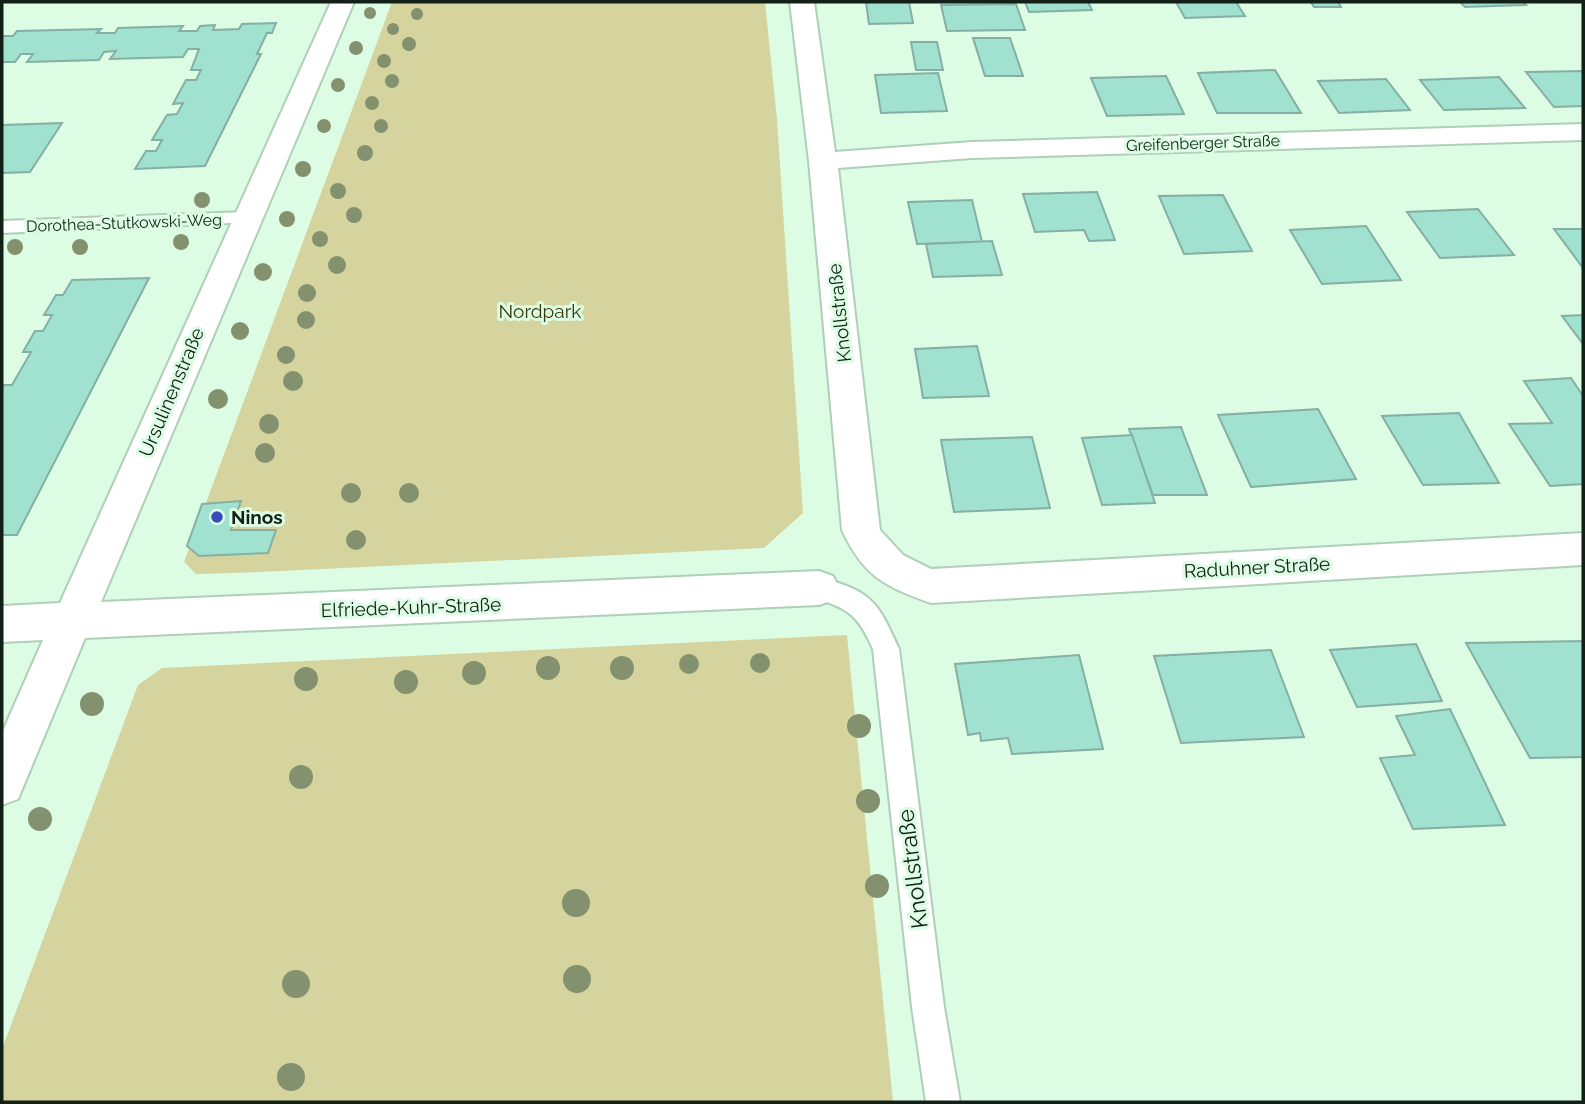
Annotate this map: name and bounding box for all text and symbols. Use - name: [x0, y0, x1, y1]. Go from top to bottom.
- street label: Greifenberger Straße: [1126, 131, 1280, 155]
- street label: Dorothea-Stutkowski-Weg: [26, 210, 222, 236]
- street label: Knollstraße: [823, 263, 855, 363]
- park label: Nordpark: [499, 300, 581, 322]
- street label: Ursulinenstraße: [134, 324, 208, 460]
- place label: Ninos: [231, 506, 283, 528]
- marker: Ninos: [209, 509, 225, 525]
- street label: Raduhner Straße: [1183, 552, 1331, 582]
- street label: Elfriede-Kuhr-Straße: [320, 593, 502, 621]
- street label: Knollstraße: [891, 808, 933, 930]

